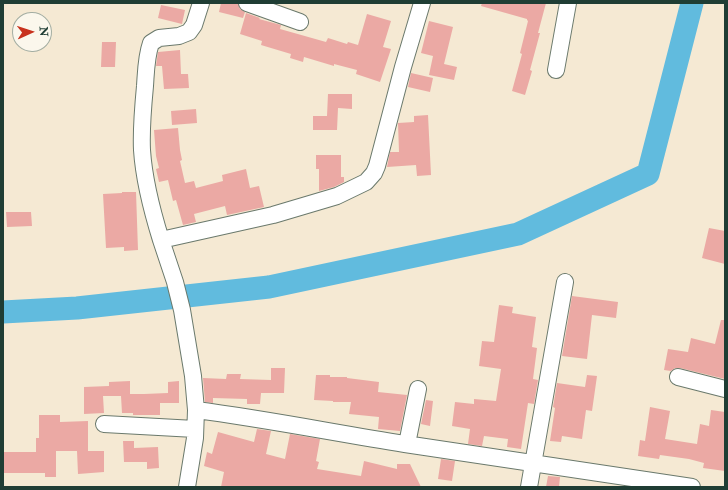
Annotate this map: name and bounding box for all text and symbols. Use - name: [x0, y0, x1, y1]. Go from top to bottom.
- north arrow: [12, 12, 52, 52]
- text: N: [37, 26, 50, 37]

